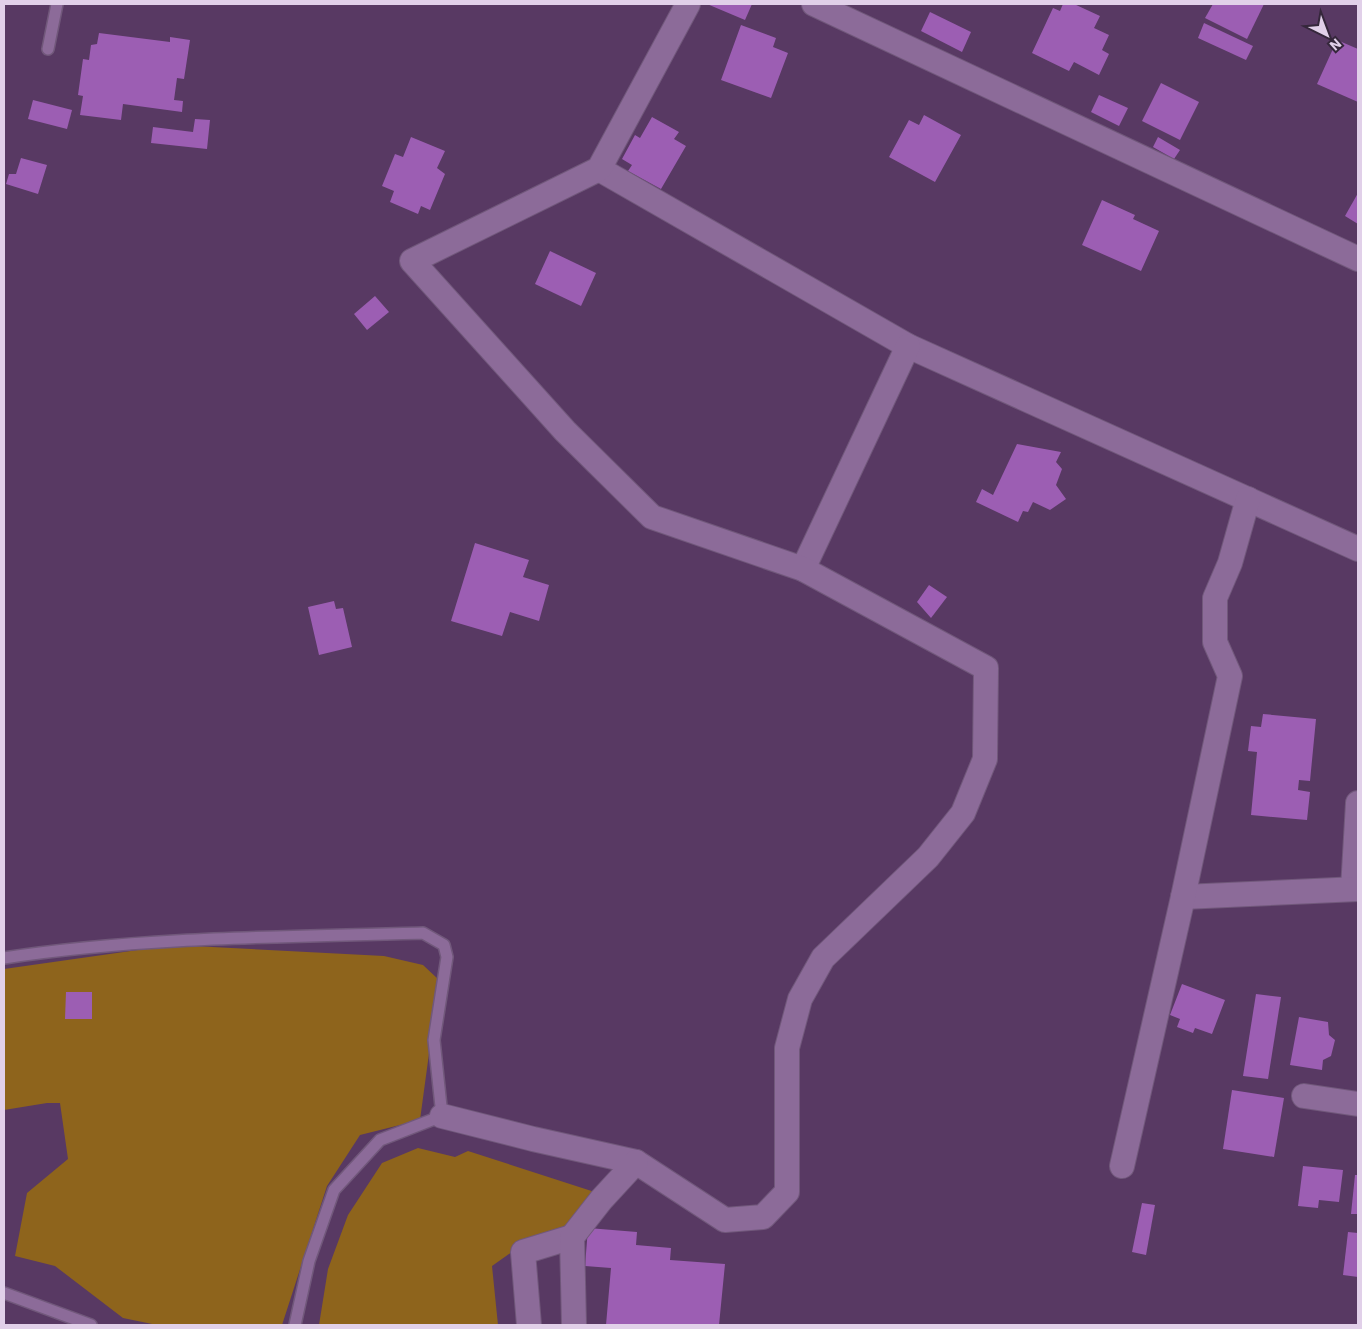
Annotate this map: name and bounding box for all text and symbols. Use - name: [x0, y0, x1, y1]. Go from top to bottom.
- north arrow: [1302, 10, 1352, 60]
- text: N: [1326, 35, 1345, 55]

